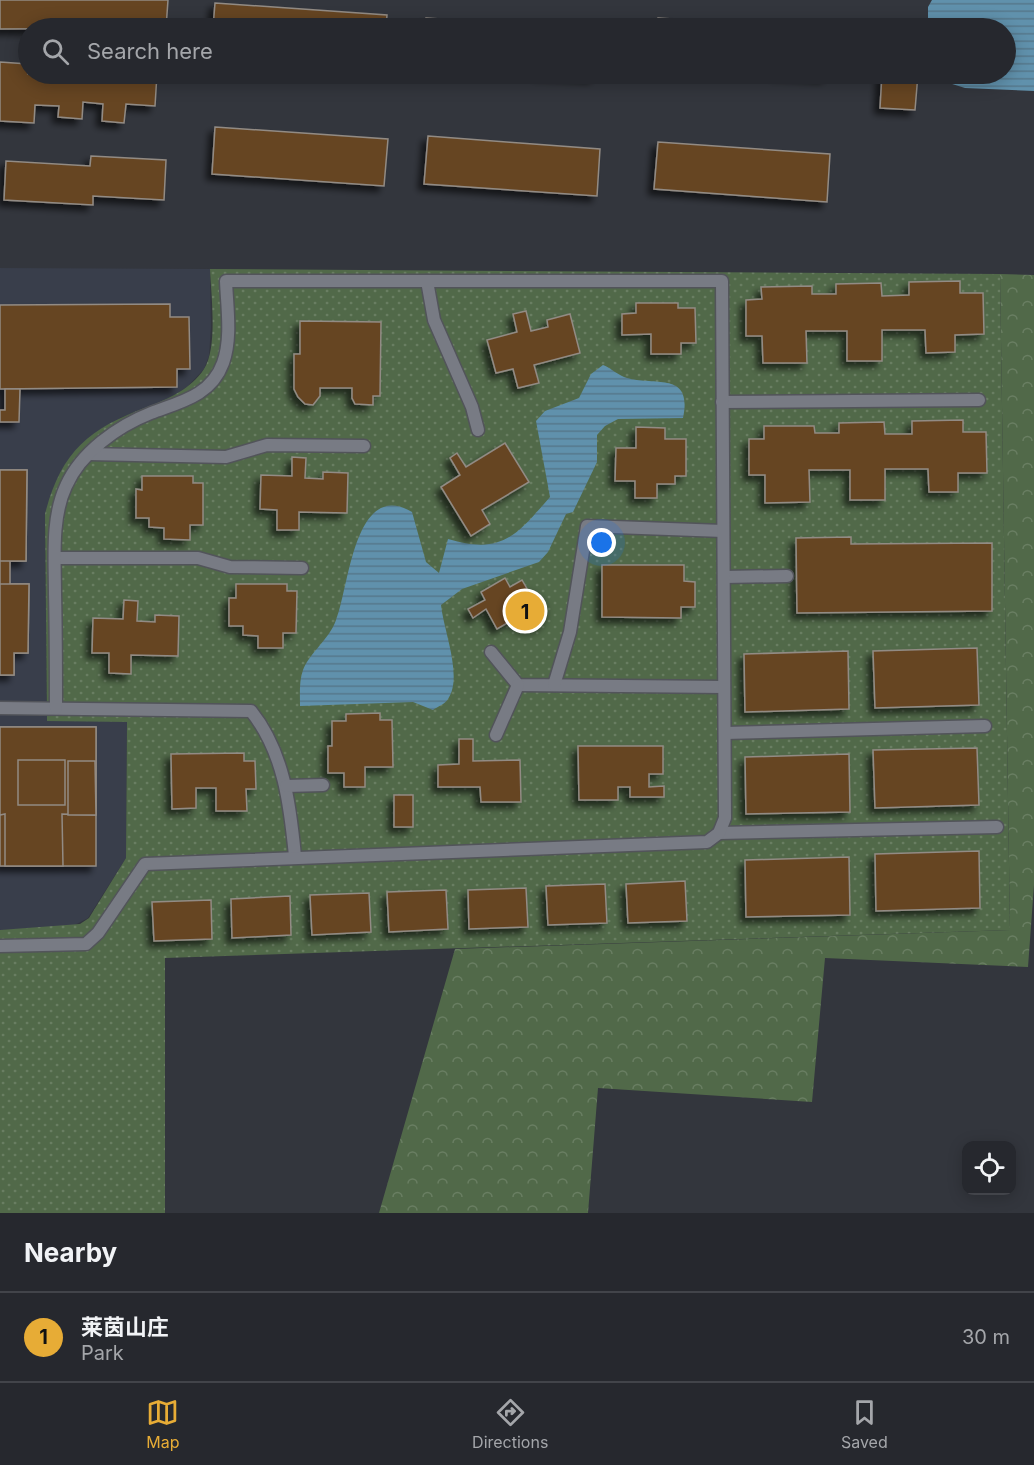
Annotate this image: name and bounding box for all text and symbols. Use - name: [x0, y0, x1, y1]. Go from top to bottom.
- search box: [18, 18, 1016, 84]
- icon: search: [39, 35, 72, 68]
- text: Search here: [87, 38, 213, 64]
- your location: [587, 528, 616, 557]
- pin: 1: [506, 588, 544, 634]
- map controls: [962, 1141, 1016, 1195]
- button: locate: [962, 1141, 1016, 1195]
- text: Nearby: [24, 1237, 117, 1268]
- text: 莱茵山庄: [81, 1314, 169, 1340]
- text: 1: [39, 1325, 48, 1349]
- text: 30 m: [962, 1325, 1010, 1349]
- text: Park: [81, 1341, 124, 1365]
- tab: Map: [146, 1396, 180, 1452]
- tab: Directions: [472, 1396, 548, 1452]
- tab: Saved: [841, 1396, 888, 1452]

